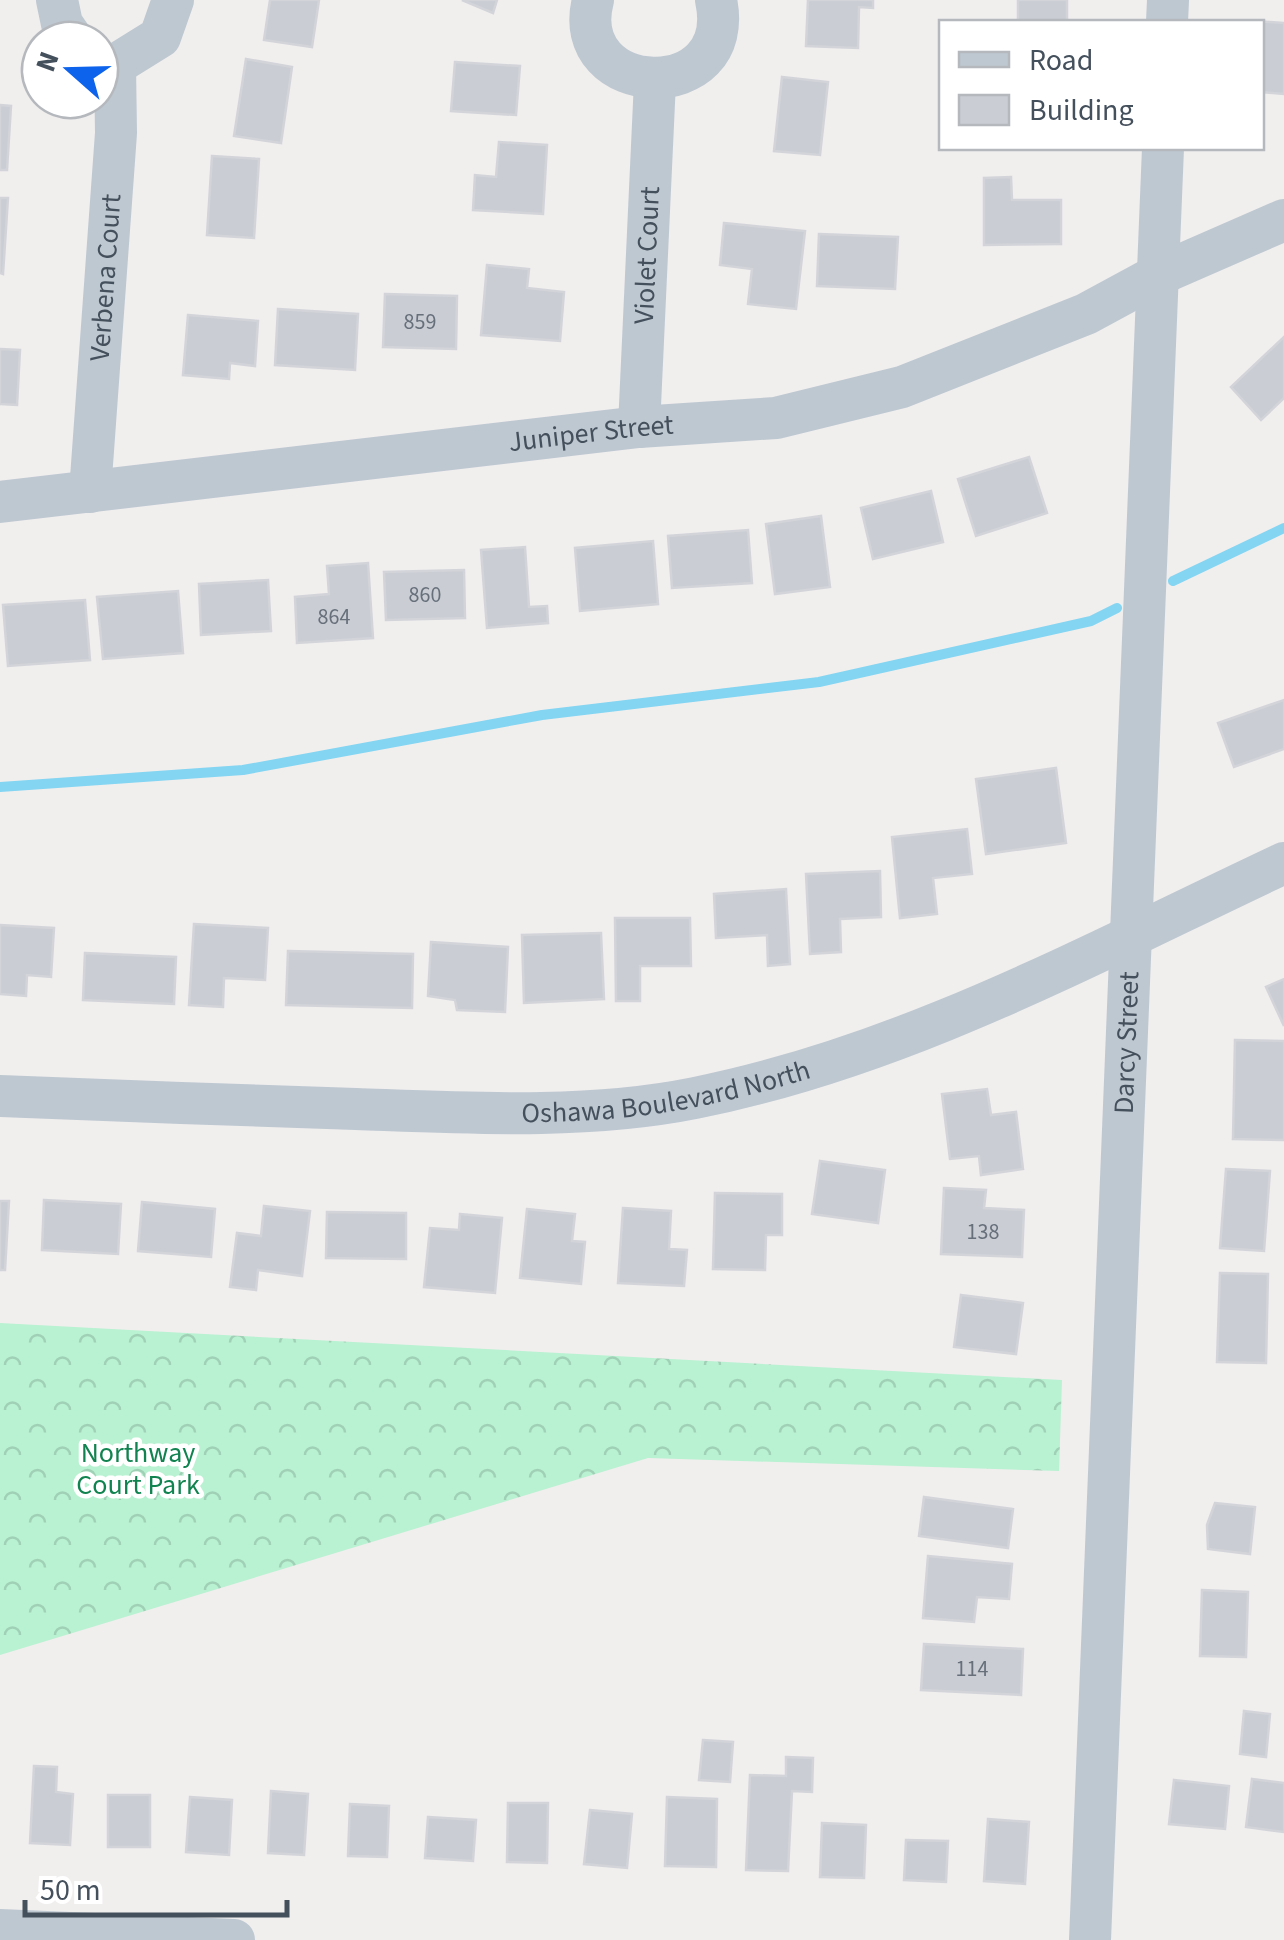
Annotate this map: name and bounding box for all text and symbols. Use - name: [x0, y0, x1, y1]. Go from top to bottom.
- north arrow: [20, 20, 120, 120]
- legend: [939, 20, 1264, 150]
- text: Road: [1029, 39, 1093, 82]
- text: N: [25, 46, 69, 77]
- text: Building: [1029, 89, 1134, 132]
- street label: Violet Court: [624, 185, 670, 325]
- street label: Verbena Court: [80, 192, 132, 363]
- house number: 859: [404, 306, 436, 338]
- street label: Juniper Street: [506, 405, 675, 462]
- house number: 860: [409, 579, 441, 611]
- house number: 864: [318, 601, 350, 633]
- street label: Darcy Street: [1104, 970, 1149, 1115]
- street label: Oshawa Boulevard North: [521, 1050, 815, 1133]
- house number: 138: [967, 1216, 999, 1248]
- park label: Northway Court Park: [76, 1433, 200, 1505]
- house number: 114: [956, 1653, 988, 1685]
- scale bar: [25, 1855, 288, 1917]
- text: 50 m: [40, 1869, 101, 1912]

